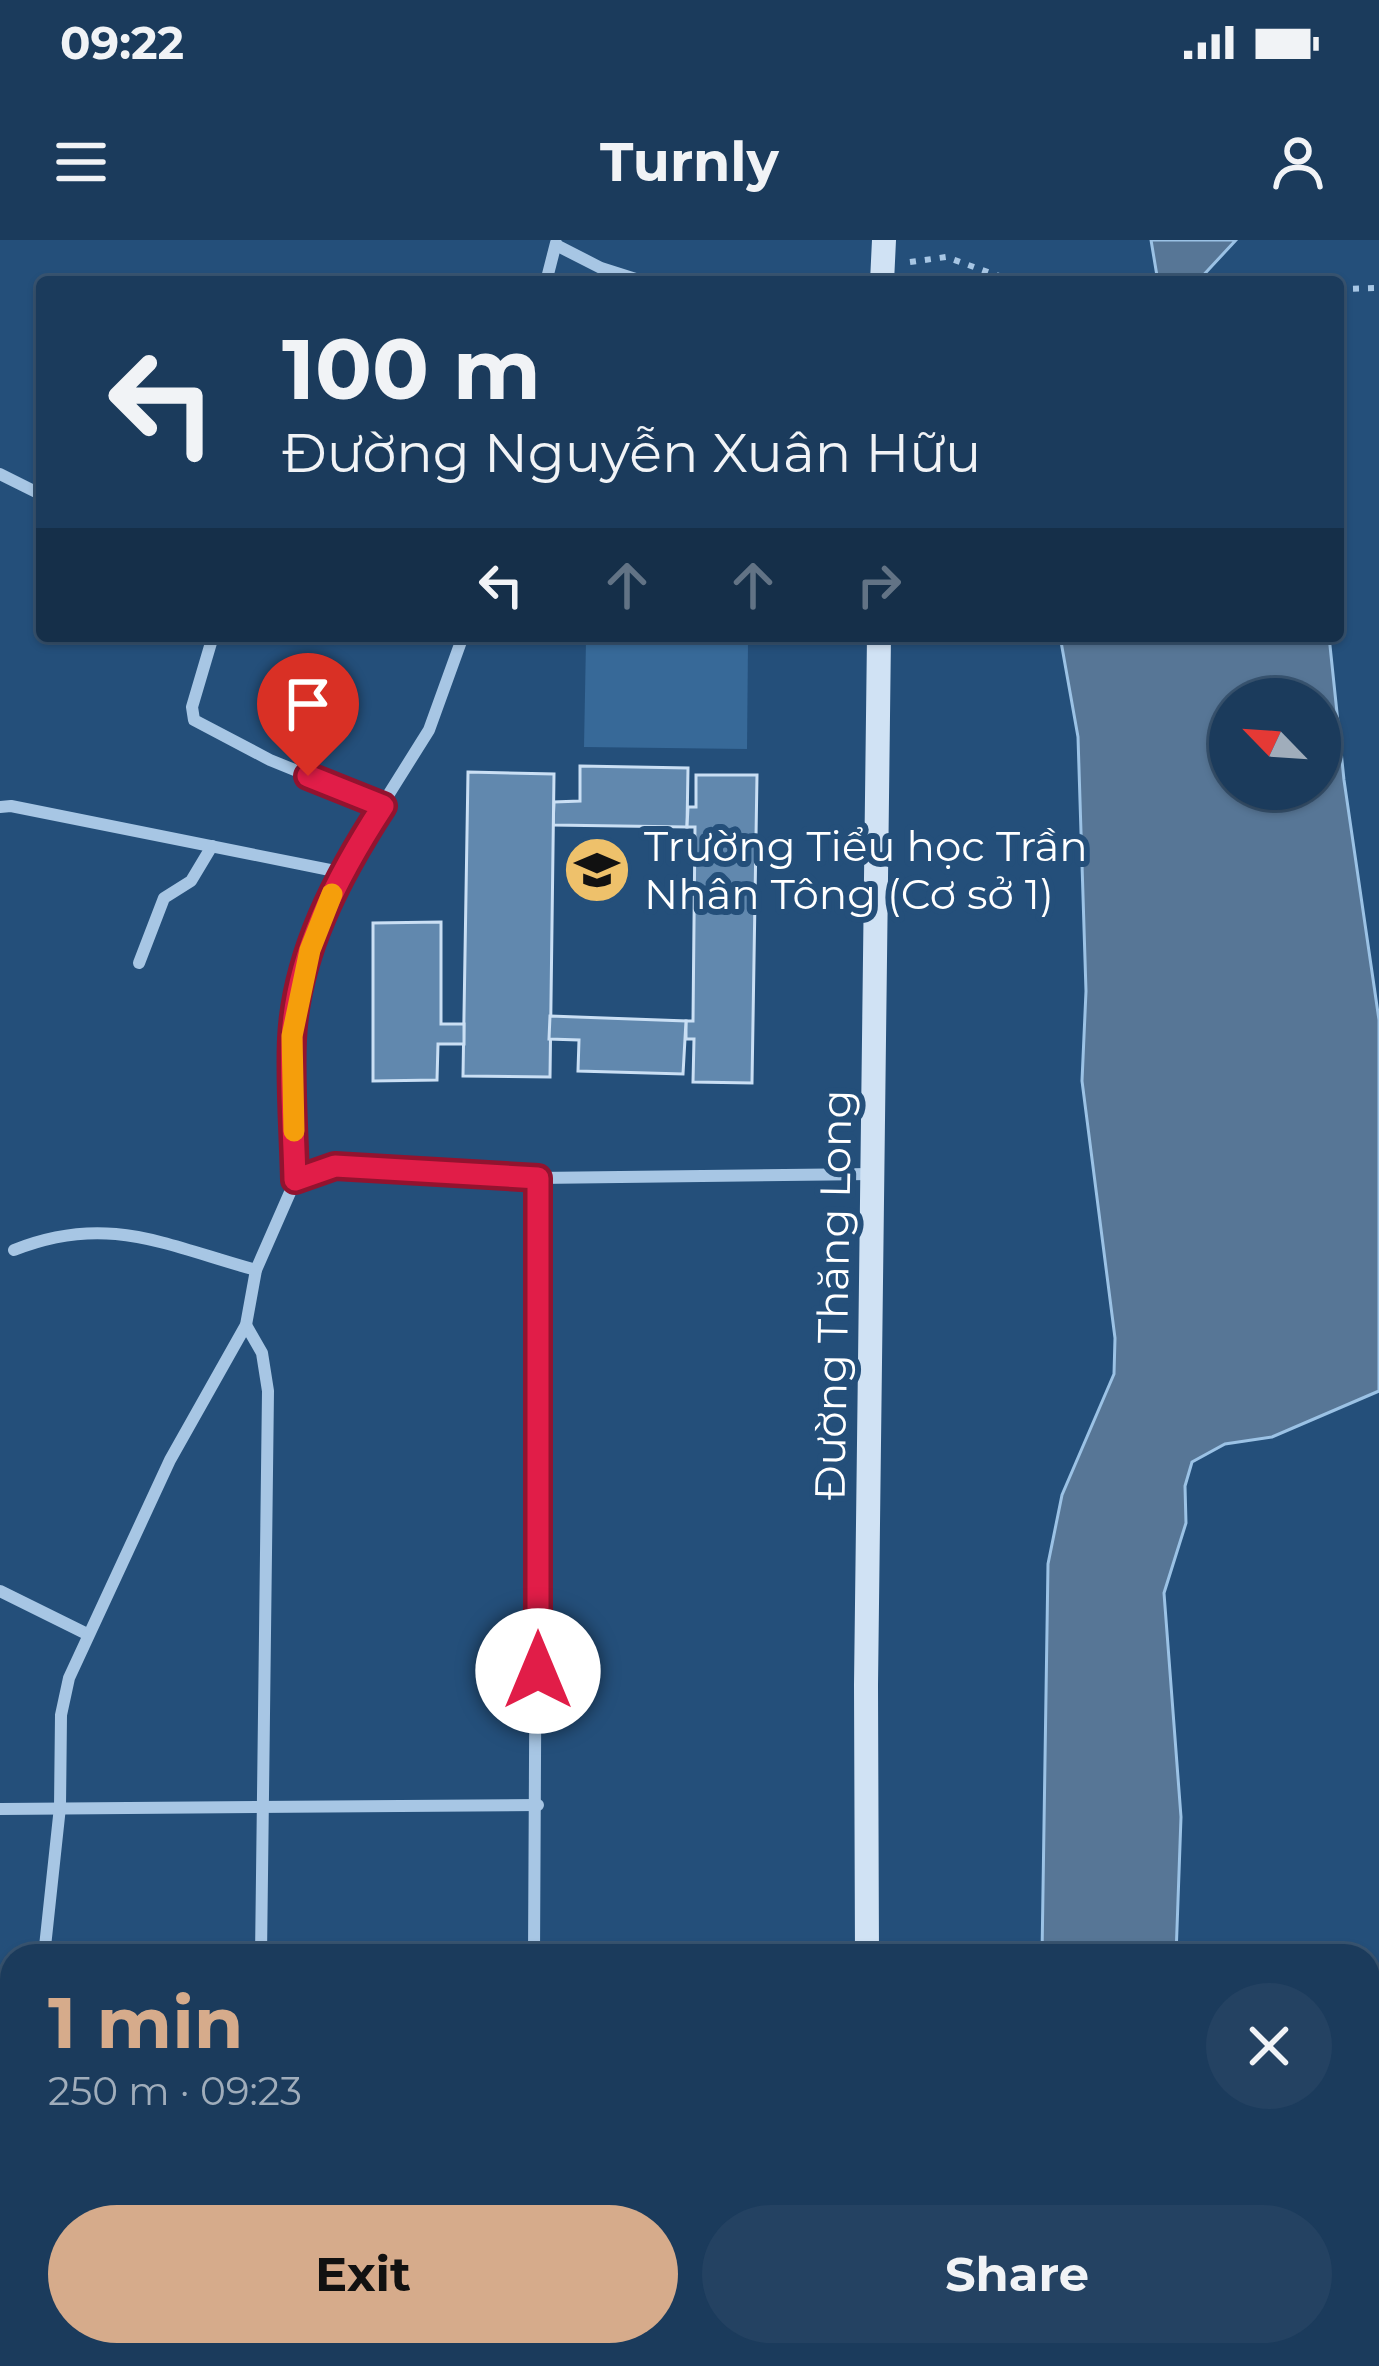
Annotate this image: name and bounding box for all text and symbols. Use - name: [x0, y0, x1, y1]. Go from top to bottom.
- text: 09:22: [60, 15, 184, 70]
- icon: menu: [48, 129, 114, 195]
- text: Turnly: [600, 129, 779, 195]
- icon: person: [1265, 129, 1331, 195]
- text: 100 m: [282, 318, 541, 420]
- icon: left: [84, 324, 240, 480]
- text: Đường Nguyễn Xuân Hữu: [282, 420, 981, 486]
- icon: left: [468, 552, 534, 618]
- icon: ahead: [594, 552, 660, 618]
- icon: ahead: [720, 552, 786, 618]
- icon: right: [846, 552, 912, 618]
- pin: [257, 653, 359, 776]
- icon: arrive: [275, 671, 341, 737]
- north arrow: [1209, 678, 1341, 810]
- map controls: [1209, 678, 1341, 810]
- place label: Trường Tiểu học Trần Nhân Tông (Cơ sở 1): [644, 820, 1088, 920]
- school or university icon: Trường Tiểu học Trần Nhân Tông (Cơ sở 1): [562, 835, 632, 905]
- street label: Đường Thăng Long: [803, 1089, 863, 1501]
- position arrow: [475, 1608, 601, 1734]
- text: 1 min: [48, 1978, 244, 2066]
- button: close: [1206, 1983, 1332, 2109]
- text: 250 m · 09:23: [48, 2067, 302, 2115]
- button: Exit: [48, 2205, 678, 2343]
- button: Share: [702, 2205, 1332, 2343]

